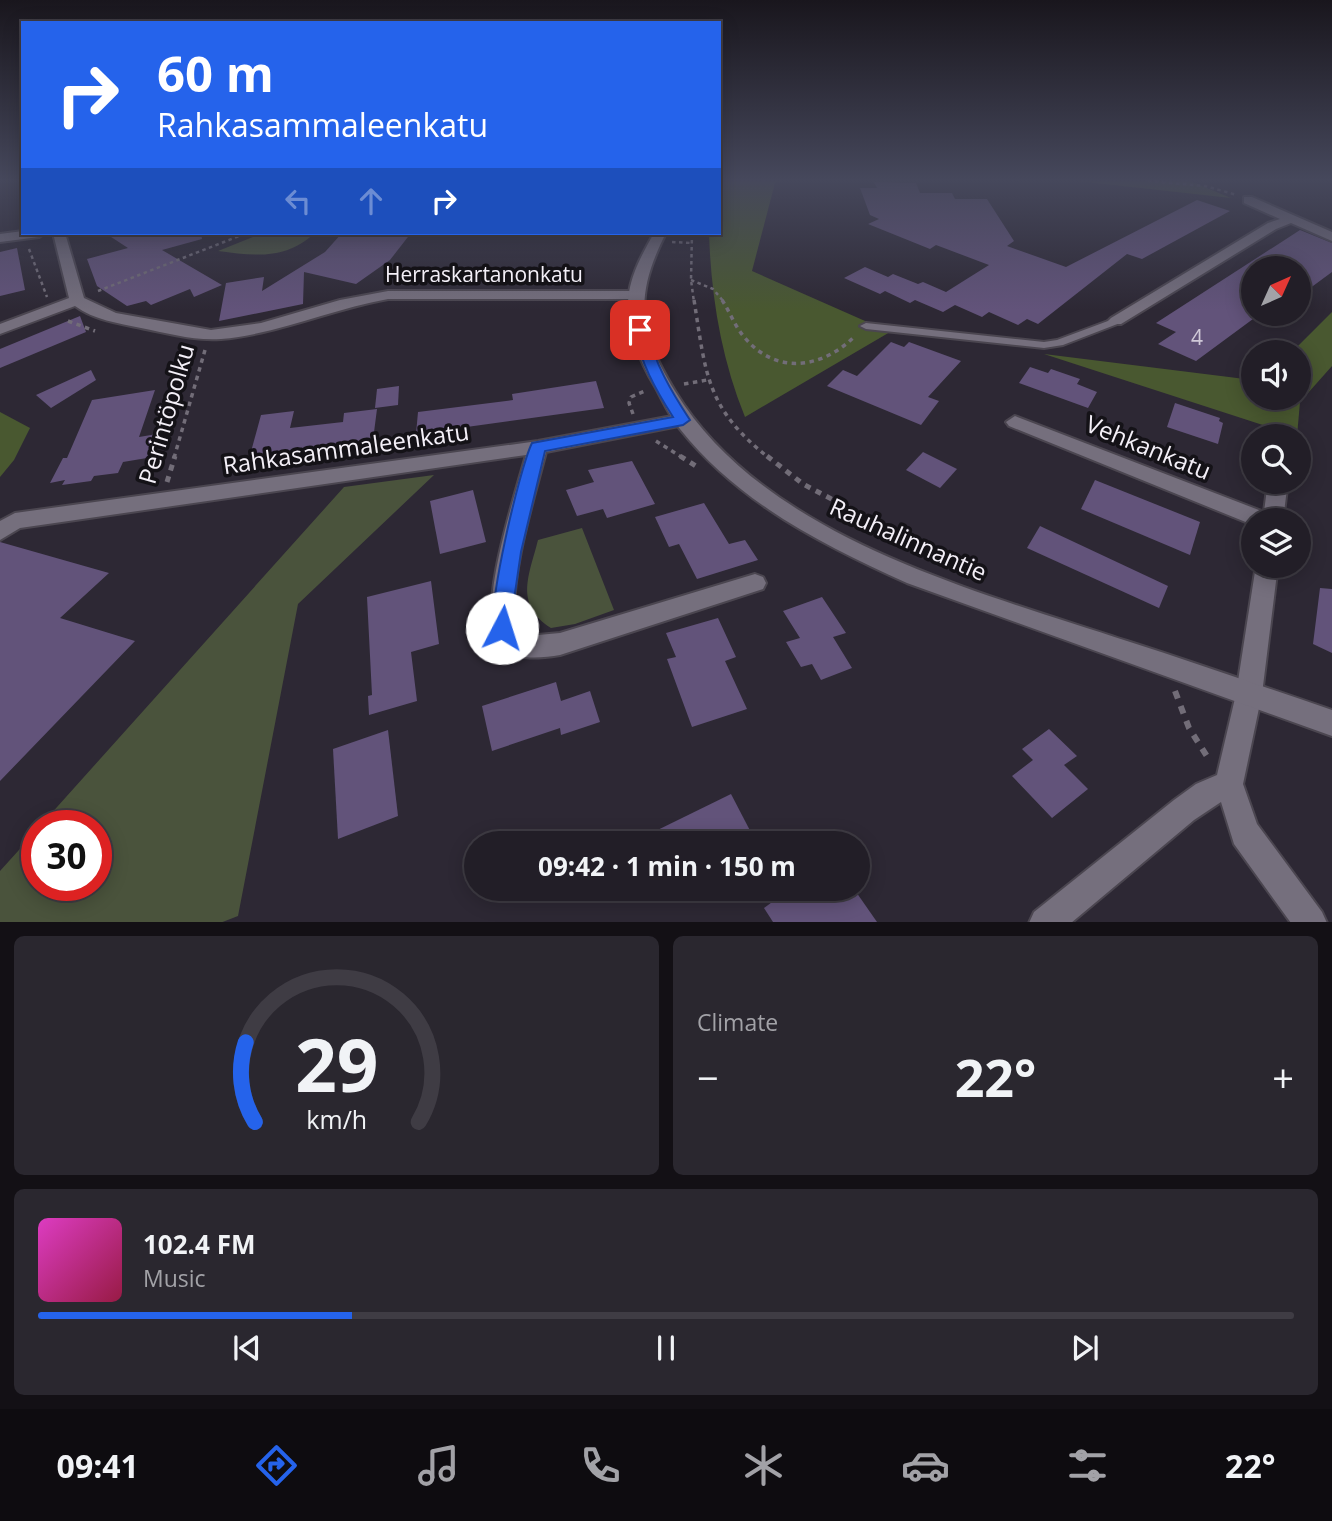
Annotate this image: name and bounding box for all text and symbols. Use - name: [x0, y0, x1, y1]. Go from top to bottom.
- text: 60 m: [157, 40, 274, 106]
- icon: right: [42, 49, 133, 140]
- text: Rahkasammaleenkatu: [157, 103, 488, 146]
- icon: left: [279, 182, 317, 220]
- icon: ahead: [352, 182, 390, 220]
- icon: right: [425, 182, 463, 220]
- north arrow: [1241, 256, 1311, 326]
- map controls: [1241, 256, 1311, 578]
- street label: Herraskartanonkatu: [385, 260, 583, 288]
- pin: [610, 300, 670, 360]
- icon: arrive: [621, 311, 659, 349]
- house number: 4: [1191, 323, 1203, 351]
- street label: Perintöpolku: [130, 340, 201, 487]
- button: sound: [1241, 340, 1311, 410]
- street label: Vehkankatu: [1081, 407, 1216, 487]
- street label: Rahkasammaleenkatu: [221, 414, 471, 481]
- button: search: [1241, 424, 1311, 494]
- street label: Rauhalinnantie: [825, 489, 992, 588]
- button: layers: [1241, 508, 1311, 578]
- position arrow: [465, 591, 539, 665]
- speed limit sign: 30: [21, 810, 112, 901]
- text: 09:42 · 1 min · 150 m: [538, 848, 796, 884]
- text: Climate: [697, 1006, 778, 1038]
- text: 29: [295, 1014, 378, 1113]
- text: 22°: [955, 1041, 1036, 1112]
- text: −: [697, 1051, 719, 1103]
- text: +: [1272, 1051, 1294, 1103]
- text: km/h: [306, 1101, 367, 1135]
- text: 102.4 FM: [143, 1226, 255, 1262]
- text: Music: [143, 1262, 206, 1294]
- icon: previous: [228, 1329, 266, 1367]
- icon: pause: [647, 1329, 685, 1367]
- icon: next: [1066, 1329, 1104, 1367]
- icon: directions: [252, 1441, 301, 1490]
- icon: music: [414, 1441, 463, 1490]
- icon: phone: [576, 1441, 625, 1490]
- icon: climate: [739, 1441, 788, 1490]
- icon: car: [901, 1441, 950, 1490]
- icon: filters: [1063, 1441, 1112, 1490]
- text: 09:41: [57, 1444, 139, 1487]
- text: 22°: [1225, 1444, 1275, 1487]

